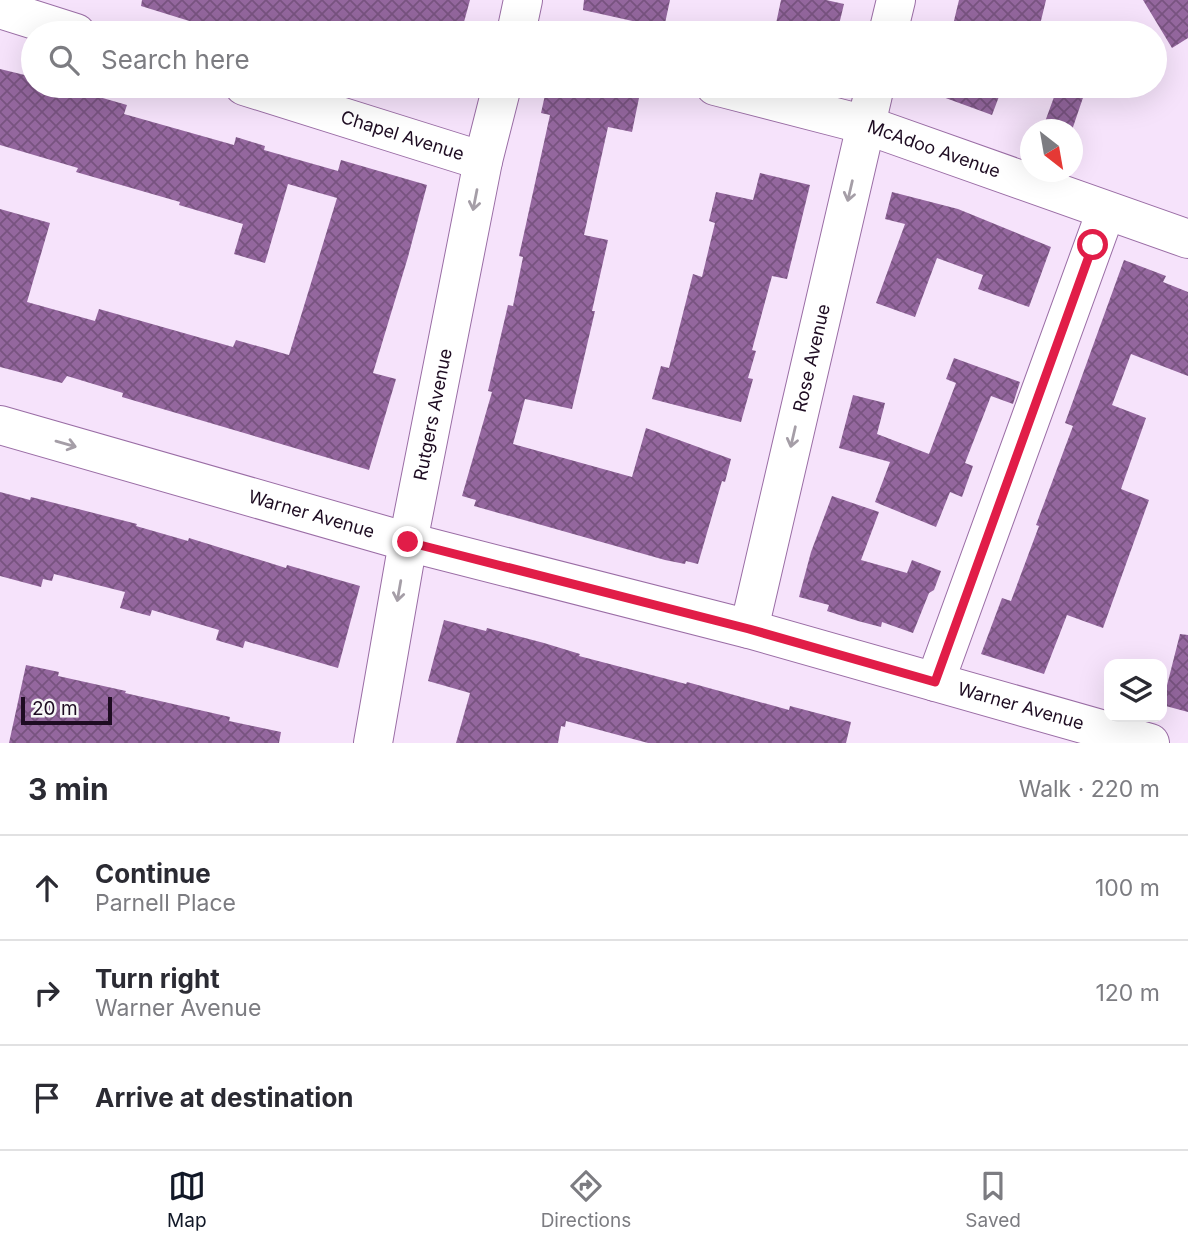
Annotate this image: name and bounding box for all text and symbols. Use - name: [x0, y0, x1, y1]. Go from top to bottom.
- search box: [21, 21, 1167, 98]
- icon: search: [45, 41, 83, 79]
- text: Search here: [101, 44, 250, 75]
- street label: Chapel Avenue: [338, 106, 467, 164]
- street label: McAdoo Avenue: [865, 115, 1003, 182]
- north arrow: [1020, 119, 1083, 182]
- one-way arrow: [843, 179, 857, 202]
- one-way arrow: [468, 188, 482, 211]
- route start: [1077, 229, 1108, 260]
- street label: Rose Avenue: [789, 302, 834, 414]
- street label: Rutgers Avenue: [409, 347, 456, 482]
- one-way arrow: [786, 425, 800, 448]
- one-way arrow: [54, 438, 76, 451]
- street label: Warner Avenue: [246, 486, 377, 542]
- route end: [392, 526, 423, 557]
- one-way arrow: [392, 579, 405, 602]
- map controls: [1104, 659, 1167, 722]
- button: layers: [1104, 659, 1167, 722]
- street label: Warner Avenue: [955, 678, 1087, 734]
- scale bar: [21, 694, 112, 726]
- text: 20 m: [32, 697, 78, 720]
- text: 3 min: [28, 771, 109, 807]
- text: Walk · 220 m: [1019, 775, 1160, 803]
- text: Continue: [95, 858, 211, 889]
- icon: ahead: [28, 869, 66, 907]
- text: 100 m: [1095, 874, 1160, 902]
- text: Parnell Place: [95, 889, 236, 917]
- text: Turn right: [95, 963, 220, 994]
- icon: right: [28, 974, 66, 1012]
- text: 120 m: [1095, 979, 1160, 1007]
- text: Warner Avenue: [95, 994, 261, 1022]
- icon: arrive: [28, 1079, 66, 1117]
- text: Arrive at destination: [95, 1082, 354, 1113]
- tab: Map: [167, 1167, 207, 1232]
- tab: Directions: [541, 1167, 631, 1232]
- tab: Saved: [965, 1167, 1021, 1232]

